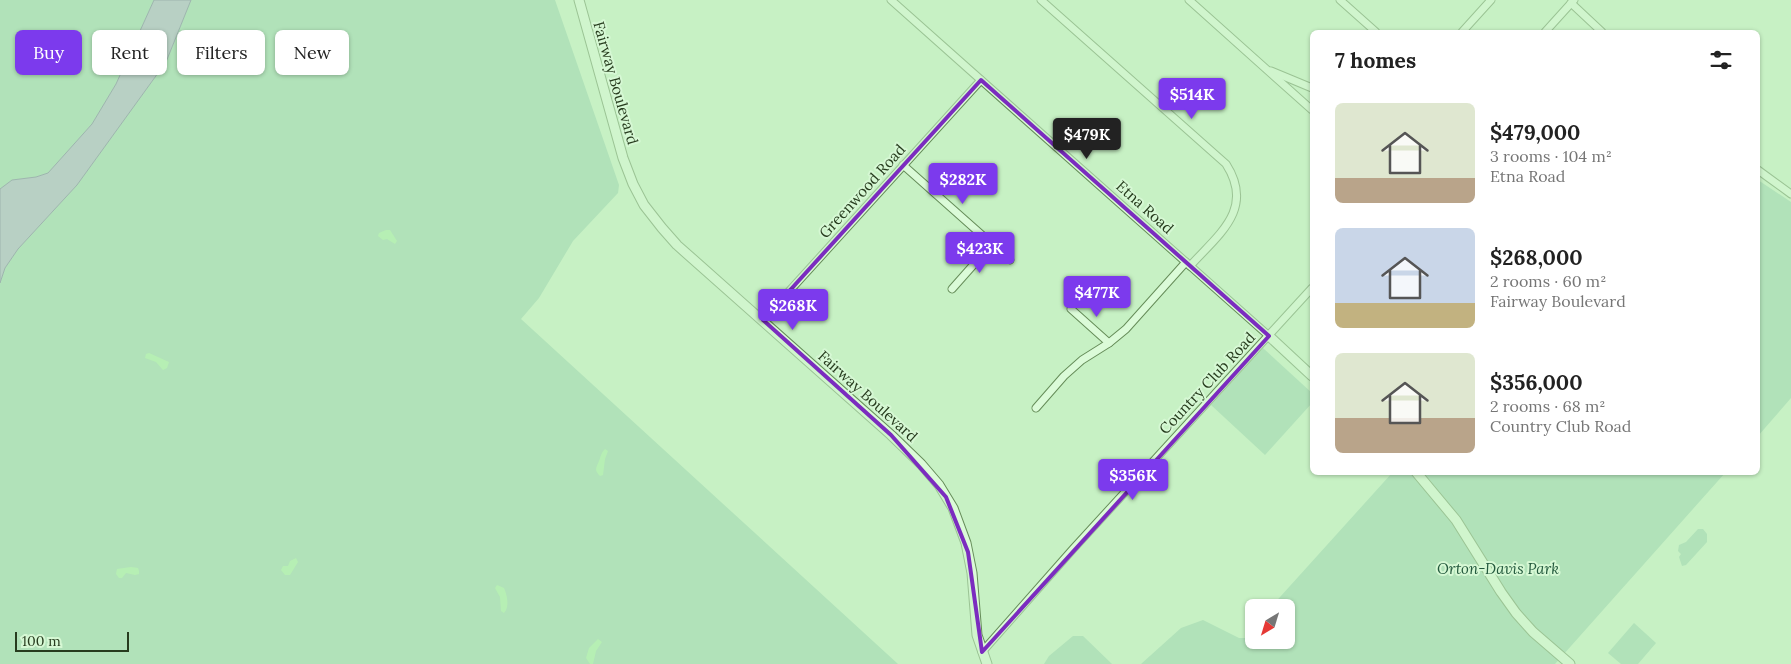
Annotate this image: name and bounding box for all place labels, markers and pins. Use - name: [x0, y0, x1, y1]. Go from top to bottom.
- pin: $514K: [1157, 78, 1227, 120]
- pin: $479K: [1052, 118, 1122, 160]
- pin: $282K: [928, 162, 998, 205]
- pin: $423K: [945, 232, 1015, 274]
- pin: $477K: [1062, 276, 1132, 318]
- pin: $268K: [758, 288, 828, 331]
- pin: $356K: [1098, 458, 1168, 501]

